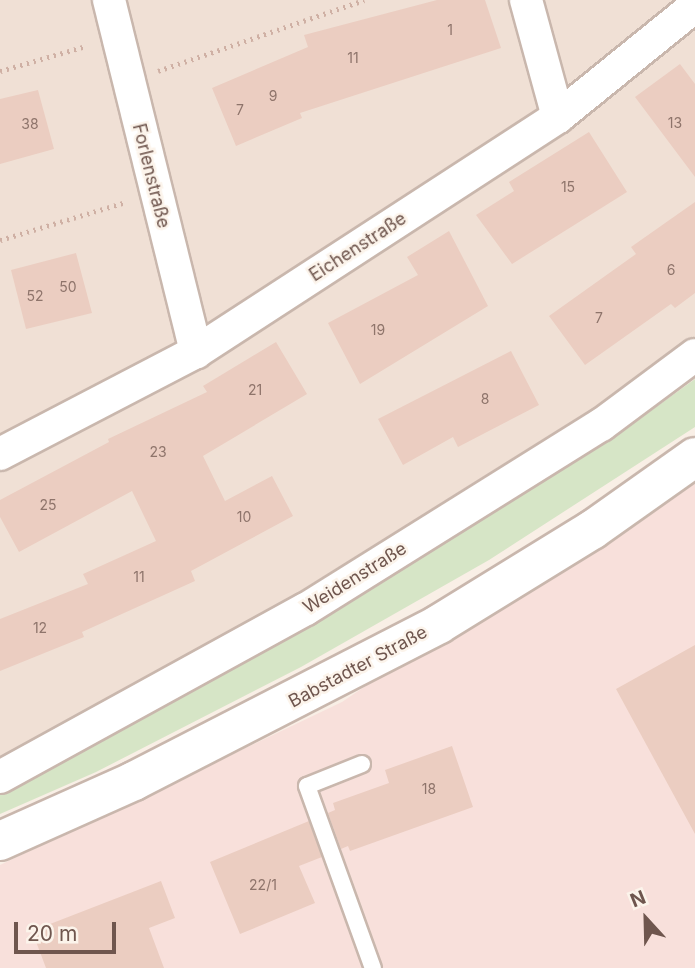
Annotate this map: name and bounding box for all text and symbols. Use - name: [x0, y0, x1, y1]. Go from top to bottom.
- house number: 1: [447, 22, 453, 38]
- house number: 11: [347, 50, 359, 66]
- house number: 9: [269, 88, 277, 104]
- house number: 7: [236, 102, 244, 118]
- house number: 13: [668, 115, 682, 131]
- house number: 38: [21, 116, 39, 132]
- street label: Forlenstraße: [128, 121, 174, 231]
- house number: 15: [561, 179, 575, 195]
- street label: Eichenstraße: [306, 208, 410, 286]
- house number: 6: [667, 262, 675, 278]
- house number: 50: [59, 279, 77, 295]
- house number: 52: [26, 288, 44, 304]
- house number: 7: [595, 310, 603, 326]
- house number: 19: [371, 322, 385, 338]
- house number: 21: [248, 382, 262, 398]
- house number: 8: [481, 391, 489, 407]
- house number: 23: [149, 444, 167, 460]
- house number: 25: [39, 497, 57, 513]
- house number: 10: [237, 509, 251, 525]
- street label: Weidenstraße: [299, 538, 411, 618]
- house number: 11: [133, 569, 145, 585]
- house number: 12: [33, 620, 47, 636]
- street label: Babstadter Straße: [285, 621, 431, 713]
- house number: 18: [422, 781, 436, 797]
- house number: 22/1: [249, 877, 277, 893]
- north arrow: [611, 884, 681, 954]
- text: N: [627, 886, 649, 912]
- scale bar: [18, 908, 119, 952]
- text: 20 m: [27, 921, 77, 946]

